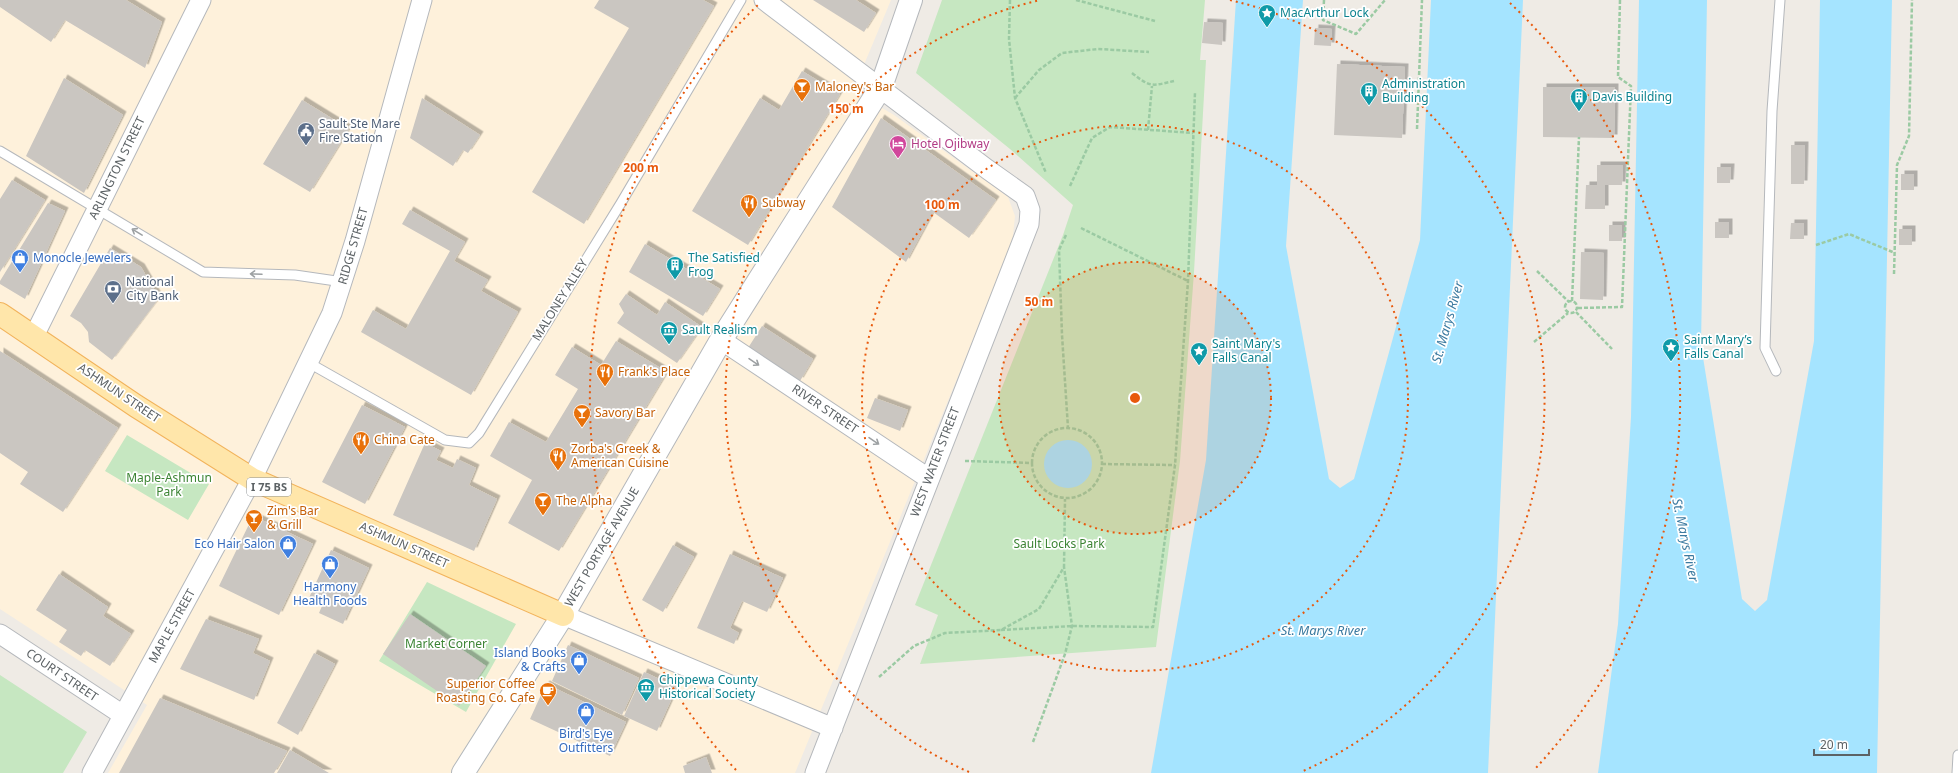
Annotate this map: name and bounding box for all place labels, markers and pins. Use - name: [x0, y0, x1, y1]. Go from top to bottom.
- place icon: MacArthur Lock: [1257, 3, 1277, 28]
- place label: MacArthur Lock: [1280, 4, 1370, 21]
- place label: Administration Building: [1382, 75, 1466, 106]
- bar icon: Maloney's Bar: [792, 77, 812, 102]
- place label: Maloney's Bar: [815, 78, 894, 95]
- building icon: Administration Building: [1359, 81, 1379, 106]
- building icon: Davis Building: [1569, 87, 1589, 112]
- place label: Davis Building: [1592, 88, 1672, 105]
- place label: Sault Ste Mare Fire Station: [319, 115, 400, 146]
- public building icon: Sault Ste Mare Fire Station: [296, 121, 316, 146]
- hotel icon: Hotel Ojibway: [888, 134, 908, 159]
- place label: Hotel Ojibway: [911, 135, 990, 152]
- restaurant icon: Subway: [739, 193, 759, 218]
- place label: Subway: [762, 194, 806, 211]
- shop icon: Monocle Jewelers: [10, 248, 30, 273]
- place label: Monocle Jewelers: [33, 249, 131, 266]
- place label: The Satisfied Frog: [688, 249, 760, 280]
- building icon: The Satisfied Frog: [665, 255, 685, 280]
- place label: National City Bank: [126, 273, 179, 304]
- bank icon: National City Bank: [103, 279, 123, 304]
- museum icon: Sault Realism: [659, 320, 679, 345]
- place label: Sault Realism: [682, 321, 757, 338]
- place label: Saint Mary’s Falls Canal: [1684, 331, 1752, 362]
- place label: Saint Mary's Falls Canal: [1212, 335, 1281, 366]
- place icon: Saint Mary’s Falls Canal: [1661, 337, 1681, 362]
- place icon: Saint Mary's Falls Canal: [1189, 341, 1209, 366]
- restaurant icon: Frank's Place: [595, 362, 615, 387]
- place label: Frank's Place: [618, 363, 691, 380]
- centre of rings: [1128, 391, 1142, 405]
- bar icon: Savory Bar: [572, 403, 592, 428]
- place label: Savory Bar: [595, 404, 655, 421]
- restaurant icon: China Cate: [351, 430, 371, 455]
- place label: China Cate: [374, 431, 435, 448]
- place label: Zorba's Greek & American Cuisine: [571, 440, 669, 471]
- restaurant icon: Zorba's Greek & American Cuisine: [548, 446, 568, 471]
- bar icon: The Alpha: [533, 491, 553, 516]
- place label: The Alpha: [556, 492, 612, 509]
- place label: Zim's Bar & Grill: [267, 502, 319, 533]
- bar icon: Zim's Bar & Grill: [244, 508, 264, 533]
- shop icon: Eco Hair Salon: [278, 534, 298, 559]
- place label: Eco Hair Salon: [194, 535, 275, 552]
- shop icon: Harmony Health Foods: [320, 554, 340, 579]
- place label: Harmony Health Foods: [293, 578, 367, 609]
- place label: Island Books & Crafts: [494, 644, 566, 675]
- shop icon: Island Books & Crafts: [569, 650, 589, 675]
- place label: Chippewa County Historical Society: [659, 671, 759, 702]
- place label: Superior Coffee Roasting Co. Cafe: [436, 675, 535, 706]
- museum icon: Chippewa County Historical Society: [636, 677, 656, 702]
- cafe icon: Superior Coffee Roasting Co. Cafe: [538, 681, 558, 706]
- shop icon: Bird's Eye Outfitters: [576, 701, 596, 726]
- place label: Bird's Eye Outfitters: [559, 725, 613, 756]

